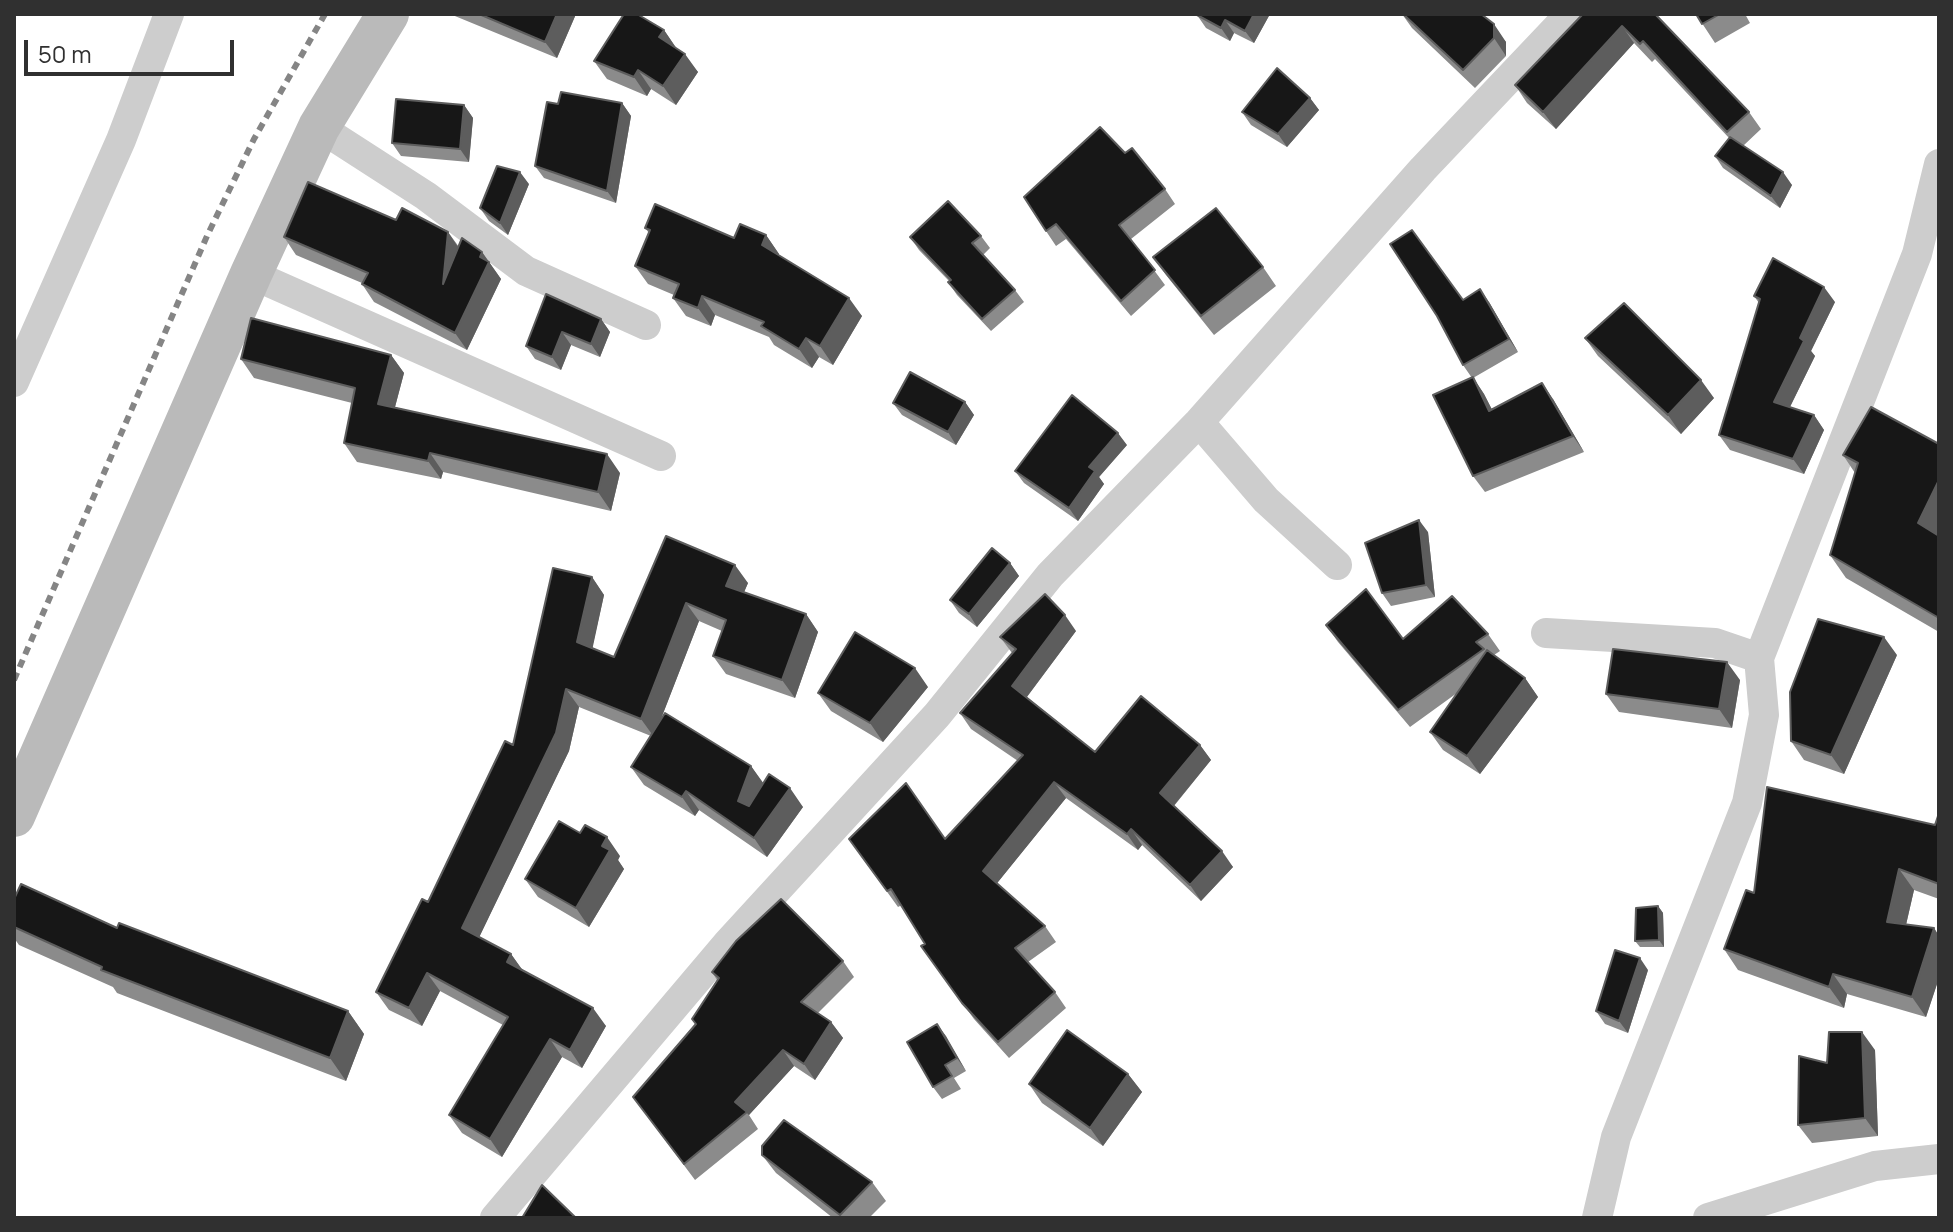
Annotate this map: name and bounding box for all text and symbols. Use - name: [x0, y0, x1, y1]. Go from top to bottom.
- scale bar: [28, 24, 238, 74]
- text: 50 m: [38, 37, 92, 70]

